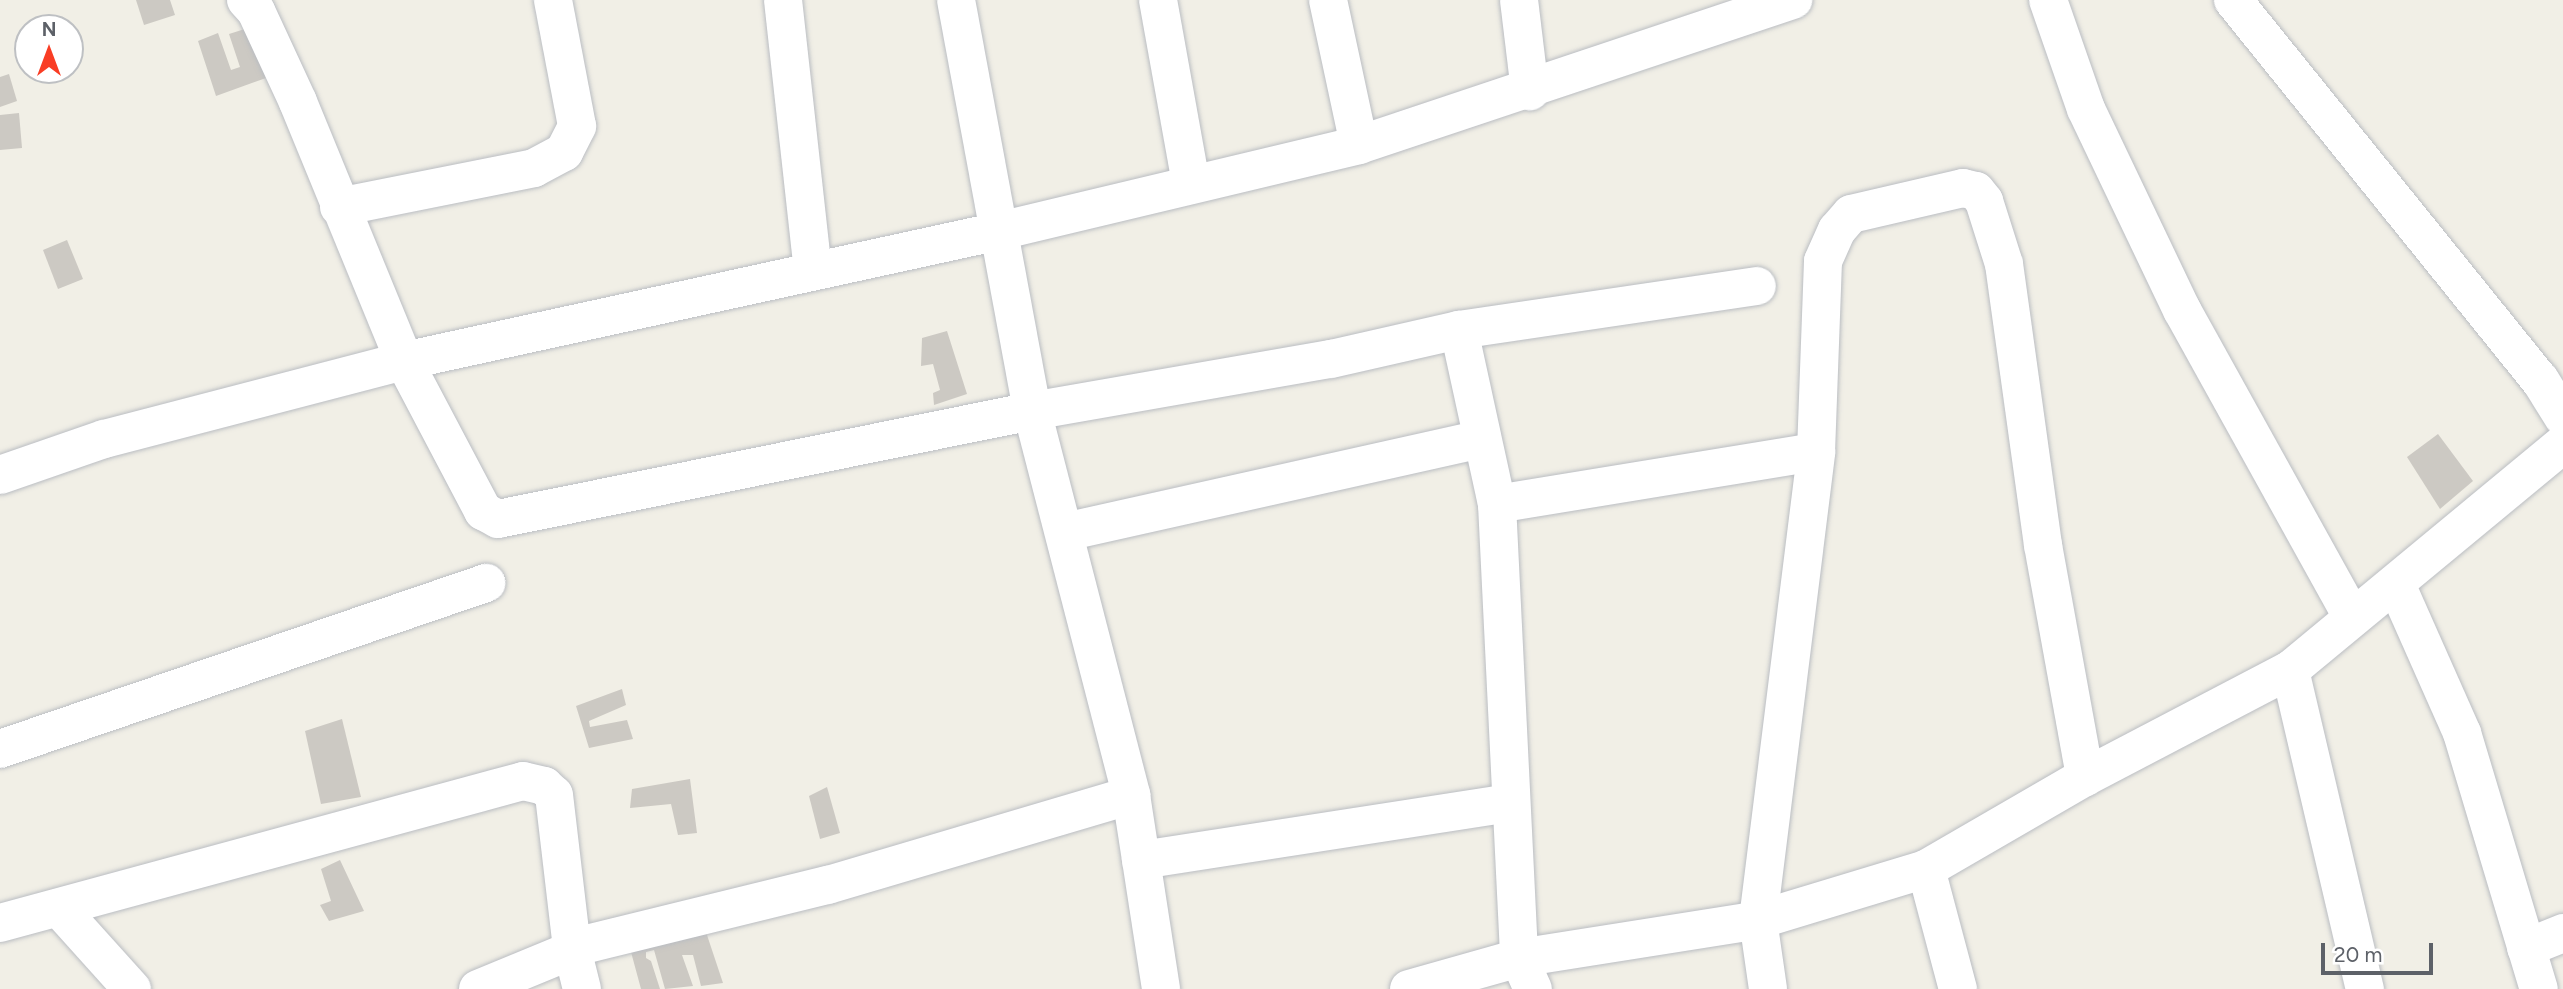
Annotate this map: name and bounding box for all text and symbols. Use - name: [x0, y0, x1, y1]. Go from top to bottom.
- north arrow: [14, 14, 84, 84]
- text: N: [42, 18, 56, 41]
- scale bar: [2325, 930, 2437, 974]
- text: 20 m: [2334, 942, 2382, 967]

